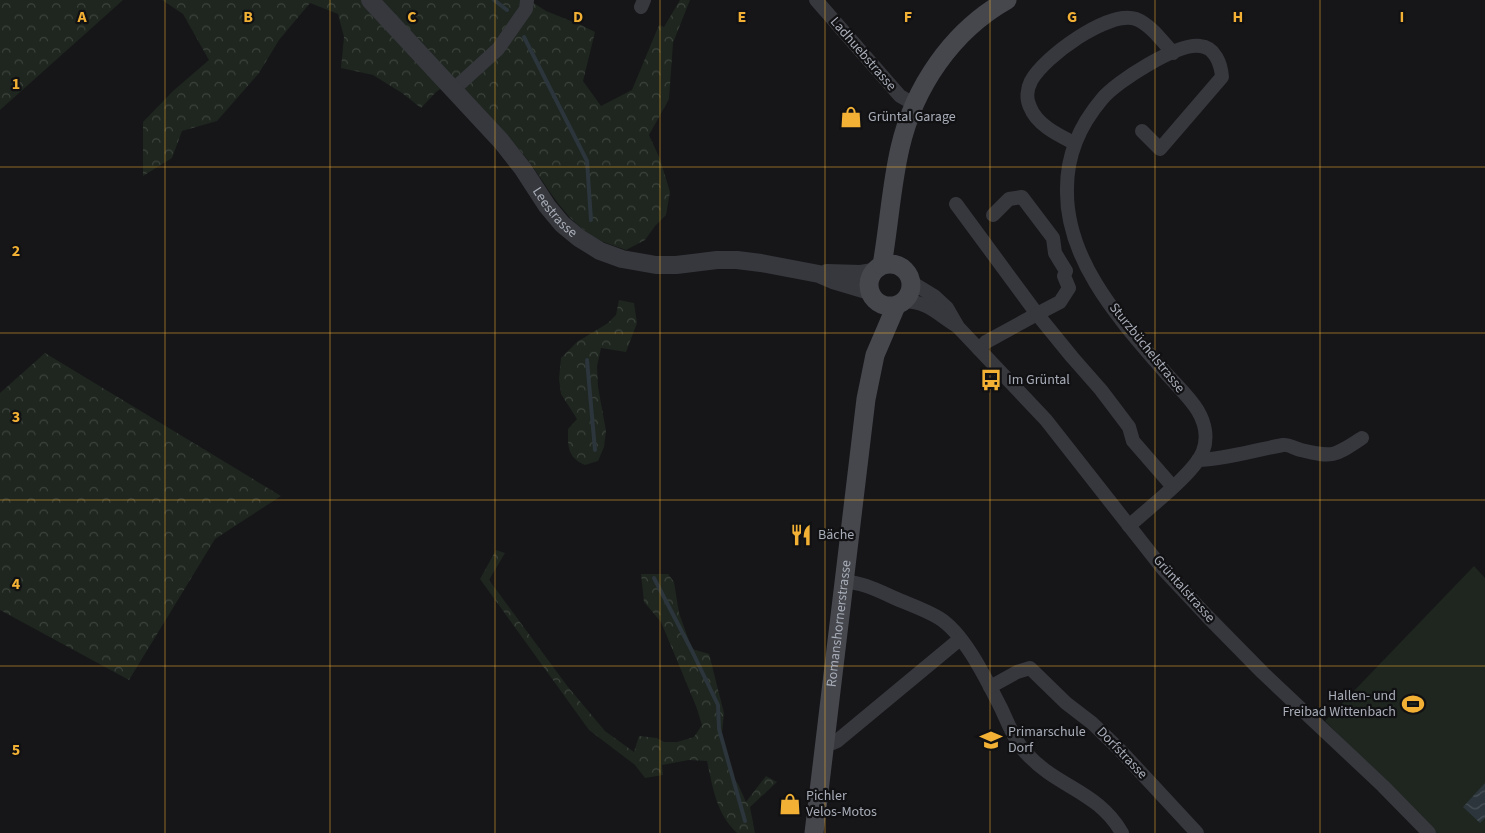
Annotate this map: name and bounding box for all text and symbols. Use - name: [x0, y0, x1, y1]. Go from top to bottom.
- text: A: [76, 6, 87, 28]
- text: B: [243, 6, 253, 28]
- text: C: [407, 6, 417, 28]
- text: D: [573, 6, 583, 28]
- text: E: [738, 6, 746, 28]
- text: F: [904, 6, 912, 28]
- text: G: [1067, 6, 1077, 28]
- text: H: [1233, 6, 1243, 28]
- text: I: [1400, 6, 1404, 28]
- street label: Ladhuebstrasse: [825, 13, 901, 95]
- text: 1: [12, 73, 20, 95]
- shop icon: Grüntal Garage: [838, 104, 864, 130]
- place label: Grüntal Garage: [868, 107, 956, 127]
- street label: Leestrasse: [527, 183, 582, 243]
- text: 2: [12, 240, 20, 262]
- street label: Sturzbüchelstrasse: [1104, 299, 1190, 397]
- bus stop icon: Im Grüntal: [978, 367, 1004, 393]
- place label: Im Grüntal: [1008, 370, 1070, 390]
- text: 3: [12, 406, 20, 428]
- restaurant icon: Bäche: [788, 522, 814, 548]
- place label: Bäche: [818, 525, 854, 545]
- street label: Grüntalstrasse: [1148, 551, 1220, 627]
- street label: Romanshornerstrasse: [822, 559, 857, 688]
- text: 4: [12, 573, 21, 595]
- place label: Hallen- und Freibad Wittenbach: [1282, 686, 1396, 722]
- sports icon: Hallen- und Freibad Wittenbach: [1400, 691, 1426, 717]
- place label: Primarschule Dorf: [1008, 722, 1086, 758]
- street label: Dorfstrasse: [1092, 722, 1152, 784]
- school or university icon: Primarschule Dorf: [978, 727, 1004, 753]
- text: 5: [12, 739, 20, 761]
- place label: Pichler Velos-Motos: [806, 786, 877, 822]
- shop icon: Pichler Velos-Motos: [777, 791, 803, 817]

